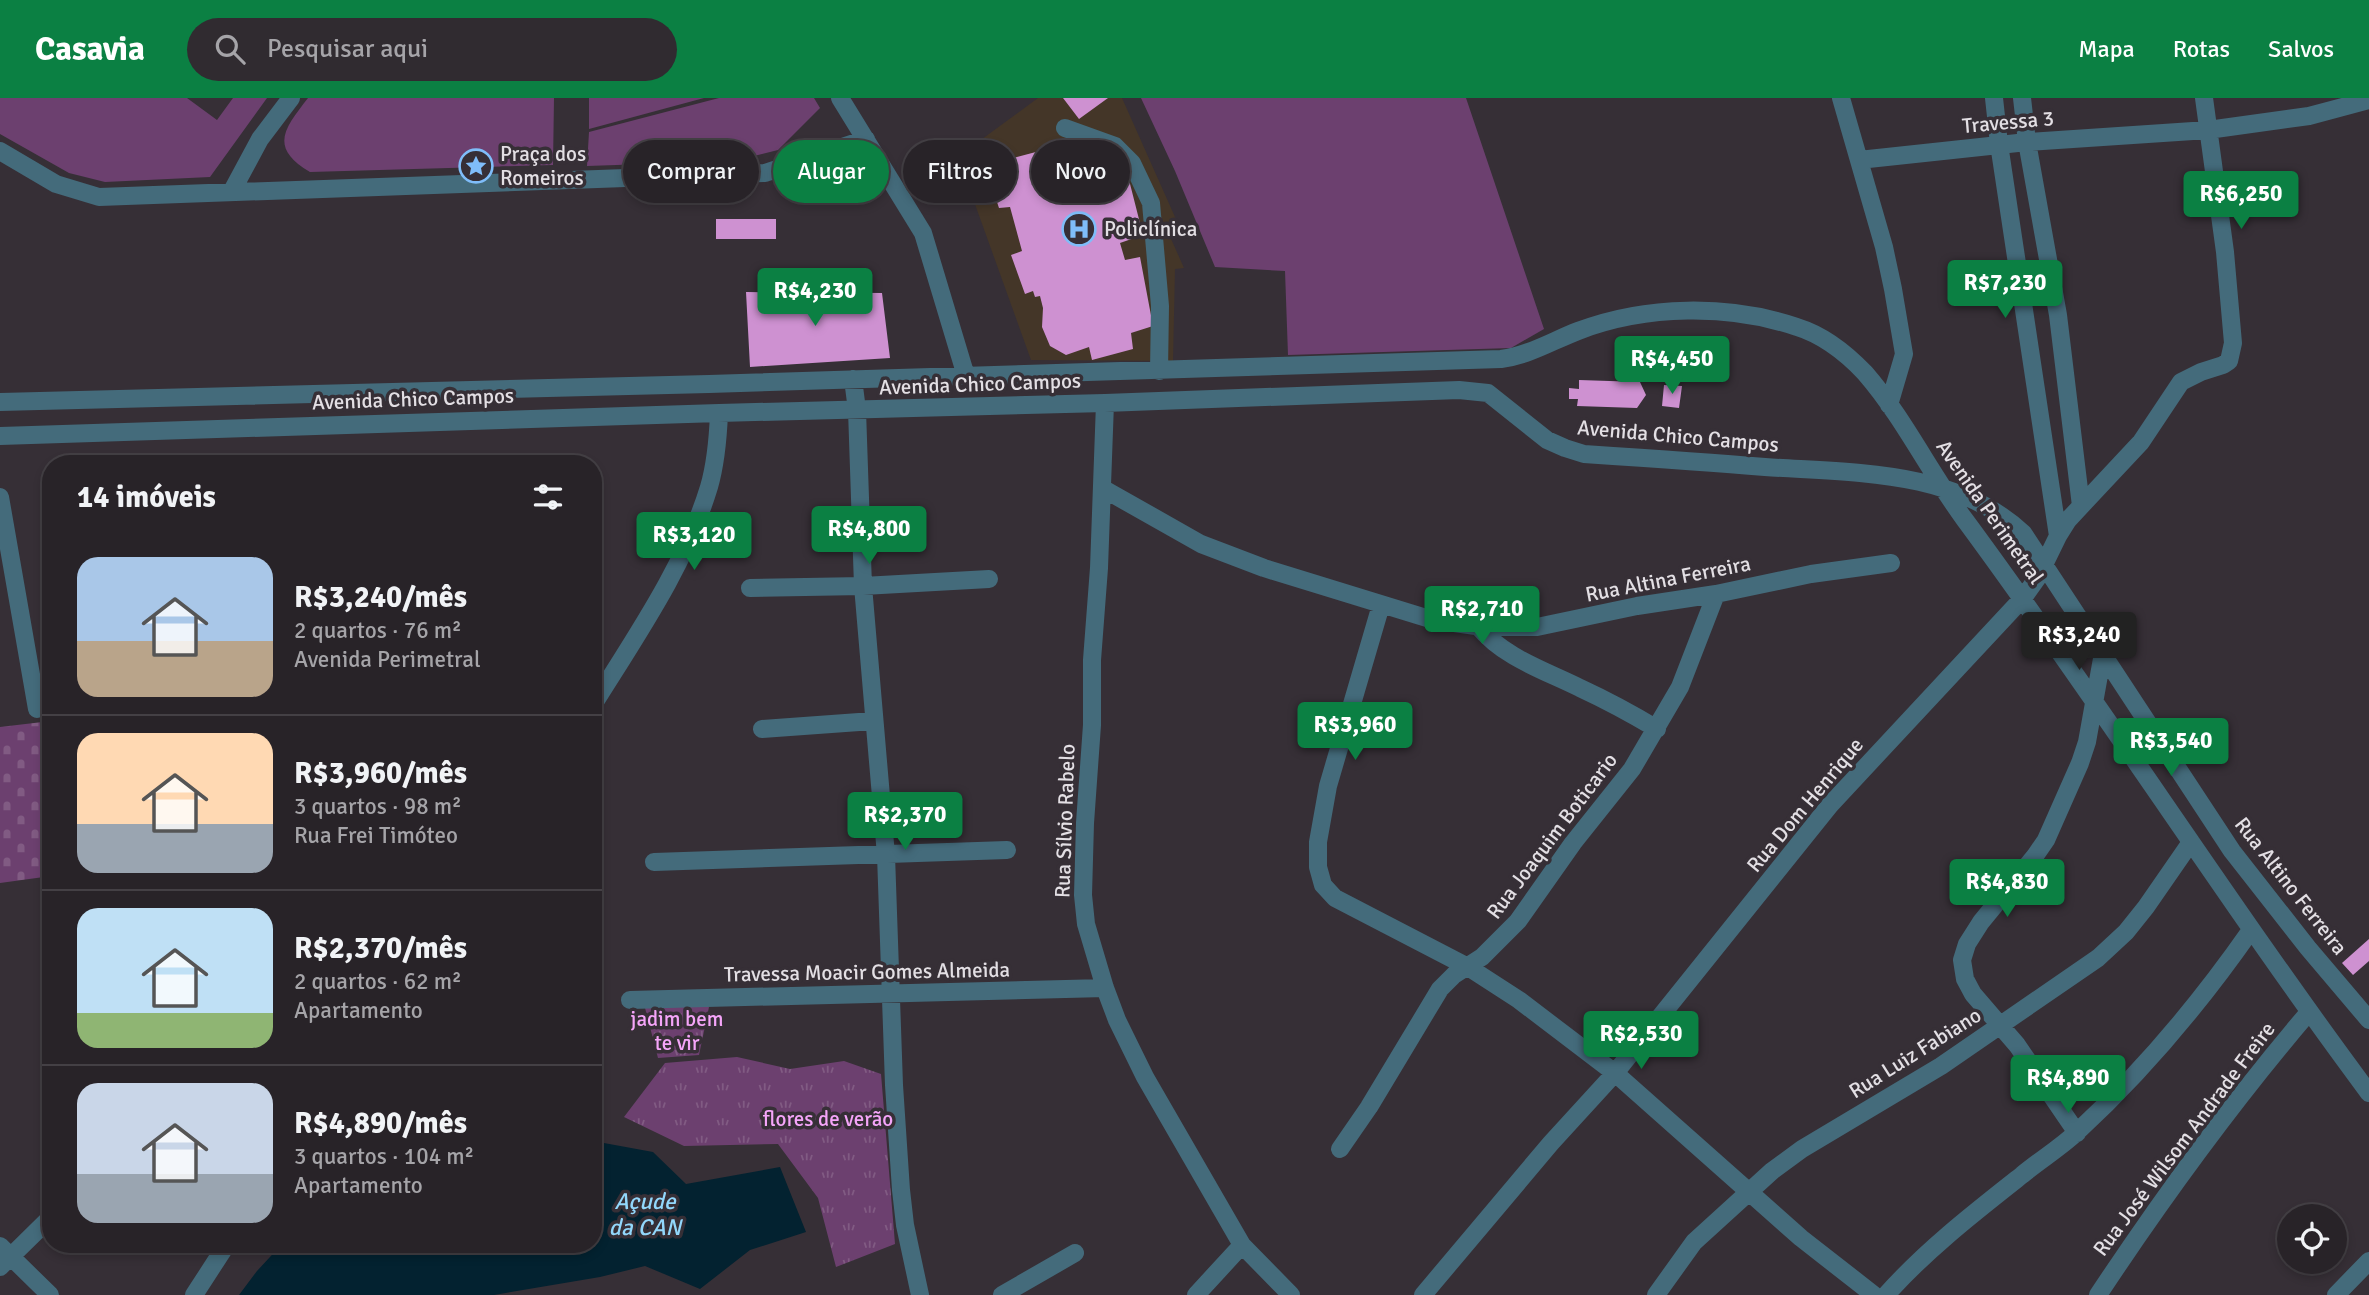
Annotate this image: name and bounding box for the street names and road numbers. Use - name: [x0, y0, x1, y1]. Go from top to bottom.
- street label: Travessa 3: [1961, 105, 2055, 139]
- street label: Avenida Chico Campos: [879, 367, 1081, 401]
- street label: Avenida Chico Campos: [312, 382, 514, 416]
- street label: Avenida Chico Campos: [1576, 414, 1780, 458]
- street label: Avenida Perimetral: [1930, 435, 2050, 589]
- street label: Rua Altina Ferreira: [1583, 550, 1753, 608]
- street label: Rua Dom Henrique: [1741, 732, 1869, 878]
- street label: Rua Sílvio Rabelo: [1049, 743, 1081, 899]
- street label: Rua Joaquim Boticario: [1481, 748, 1623, 924]
- street label: Rua Altino Ferreira: [2229, 812, 2353, 960]
- street label: Travessa Moacir Gomes Almeida: [724, 957, 1010, 987]
- street label: Rua Luiz Fabiano: [1844, 1002, 1986, 1104]
- street label: Rua José Wilsom Andrade Freire: [2087, 1017, 2281, 1261]

